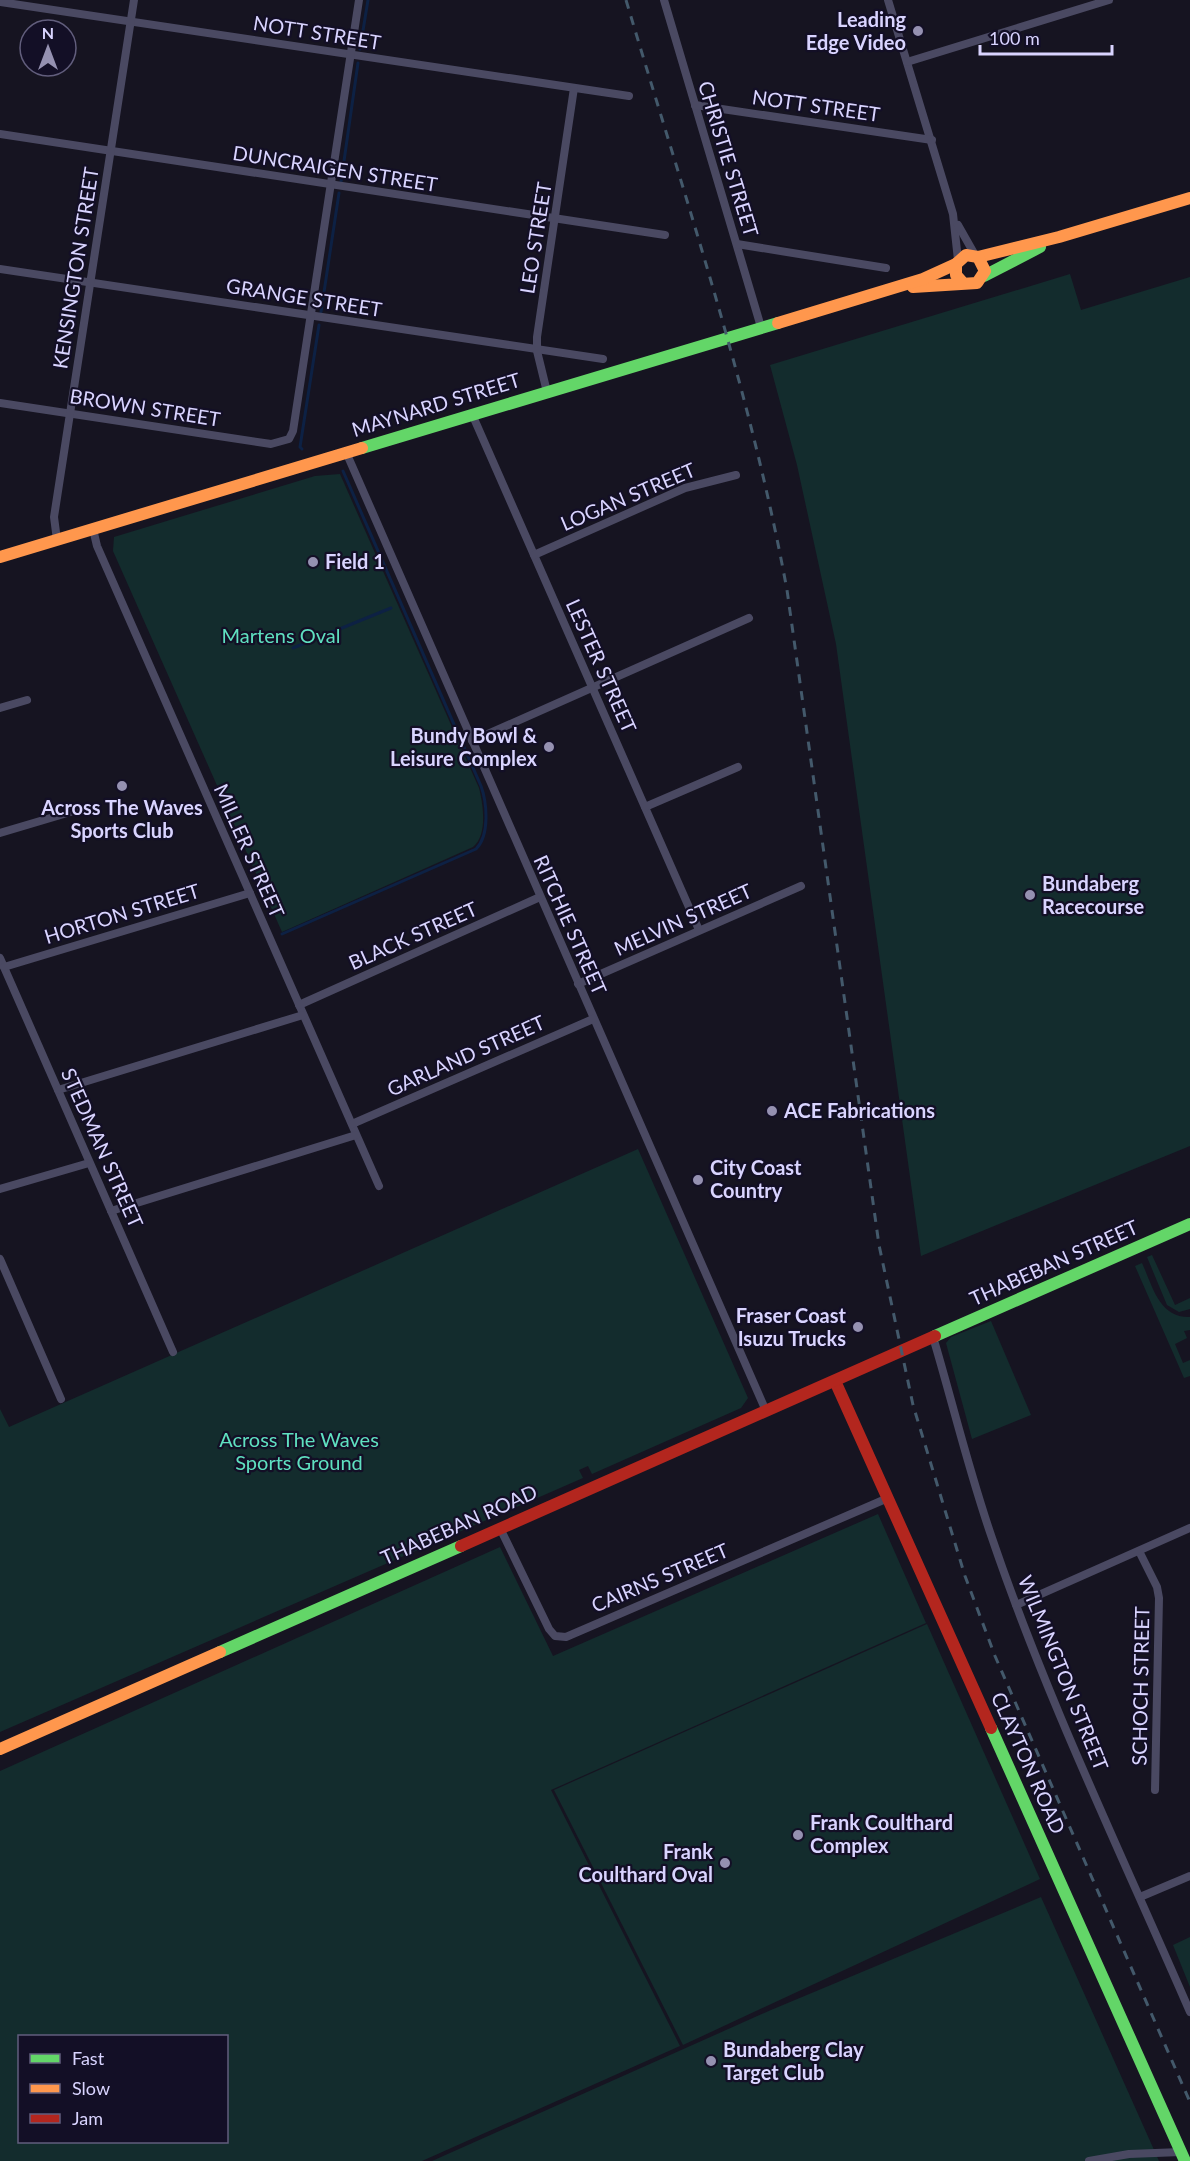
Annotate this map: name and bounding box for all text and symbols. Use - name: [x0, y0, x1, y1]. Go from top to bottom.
- place label: Leading Edge Video: [806, 7, 906, 54]
- street label: NOTT STREET: [252, 10, 383, 54]
- north arrow: [18, 18, 78, 78]
- scale bar: [980, 18, 1112, 56]
- text: N: [42, 23, 54, 42]
- marker: Leading Edge Video: [911, 24, 925, 38]
- text: 100 m: [989, 27, 1040, 49]
- street label: CHRISTIE STREET: [694, 78, 764, 240]
- street label: NOTT STREET: [751, 84, 882, 126]
- street label: DUNCRAIGEN STREET: [231, 140, 439, 196]
- street label: KENSINGTON STREET: [47, 165, 103, 370]
- street label: LEO STREET: [514, 180, 556, 295]
- street label: GRANGE STREET: [225, 273, 384, 321]
- street label: MAYNARD STREET: [349, 367, 523, 441]
- street label: BROWN STREET: [68, 383, 222, 431]
- street label: LOGAN STREET: [557, 457, 699, 535]
- place label: Field 1: [325, 549, 385, 573]
- marker: Field 1: [306, 555, 320, 569]
- street label: LESTER STREET: [562, 595, 642, 736]
- park label: Martens Oval: [222, 623, 340, 647]
- place label: Bundy Bowl & Leisure Complex: [390, 723, 538, 770]
- marker: Bundy Bowl & Leisure Complex: [542, 740, 556, 754]
- marker: Across The Waves Sports Club: [115, 779, 129, 793]
- street label: MILLER STREET: [210, 780, 290, 921]
- place label: Across The Waves Sports Club: [40, 795, 203, 842]
- street label: RITCHIE STREET: [529, 851, 613, 998]
- place label: Bundaberg Racecourse: [1042, 871, 1144, 918]
- street label: HORTON STREET: [41, 878, 202, 948]
- street label: MELVIN STREET: [610, 878, 755, 960]
- marker: Bundaberg Racecourse: [1023, 888, 1037, 902]
- street label: BLACK STREET: [345, 896, 481, 974]
- street label: GARLAND STREET: [383, 1009, 548, 1101]
- street label: STEDMAN STREET: [57, 1064, 149, 1231]
- place label: ACE Fabrications: [783, 1098, 935, 1122]
- marker: ACE Fabrications: [765, 1104, 779, 1118]
- place label: City Coast Country: [710, 1155, 802, 1202]
- marker: City Coast Country: [691, 1173, 705, 1187]
- street label: THABEBAN STREET: [966, 1214, 1142, 1310]
- place label: Fraser Coast Isuzu Trucks: [736, 1303, 847, 1350]
- marker: Fraser Coast Isuzu Trucks: [851, 1320, 865, 1334]
- park label: Across The Waves Sports Ground: [219, 1427, 379, 1474]
- street label: THABEBAN ROAD: [377, 1479, 540, 1569]
- street label: CAIRNS STREET: [588, 1537, 732, 1617]
- street label: WILMINGTON STREET: [1014, 1572, 1114, 1774]
- street label: SCHOCH STREET: [1127, 1606, 1153, 1766]
- street label: CLAYTON ROAD: [987, 1688, 1071, 1837]
- place label: Frank Coulthard Complex: [810, 1810, 953, 1857]
- marker: Frank Coulthard Complex: [791, 1828, 805, 1842]
- place label: Frank Coulthard Oval: [578, 1839, 713, 1886]
- marker: Frank Coulthard Oval: [718, 1856, 732, 1870]
- legend: [18, 2035, 228, 2143]
- place label: Bundaberg Clay Target Club: [723, 2037, 864, 2084]
- text: Fast: [72, 2047, 105, 2069]
- marker: Bundaberg Clay Target Club: [704, 2054, 718, 2068]
- text: Slow: [72, 2077, 110, 2099]
- text: Jam: [72, 2107, 103, 2129]

